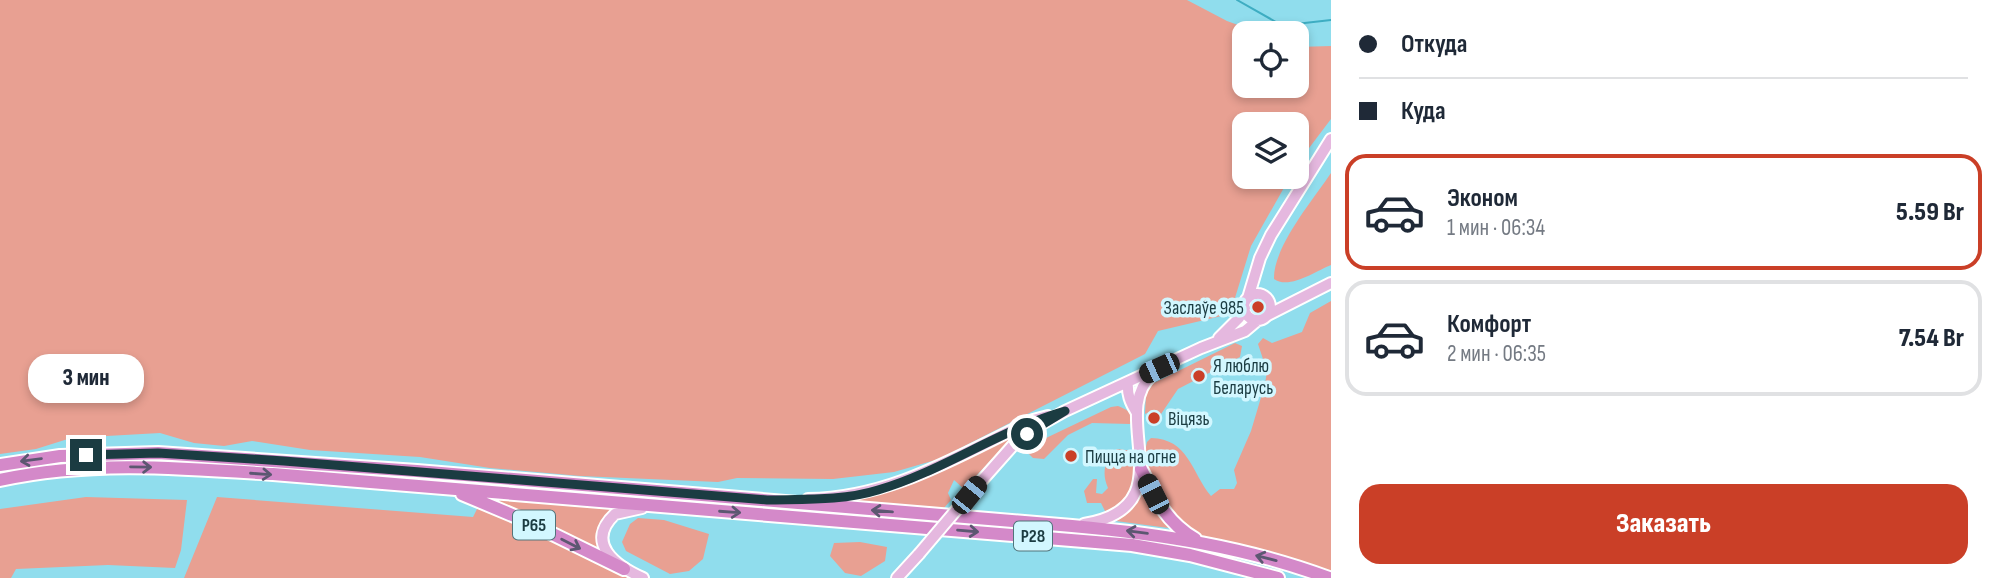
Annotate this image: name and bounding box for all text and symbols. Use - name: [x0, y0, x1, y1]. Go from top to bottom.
- map controls: [1232, 21, 1309, 189]
- button: locate: [1232, 21, 1309, 98]
- text: Откуда: [1401, 29, 1467, 60]
- text: Куда: [1401, 96, 1446, 127]
- button: layers: [1232, 112, 1309, 189]
- icon: car: [1363, 181, 1426, 244]
- text: Эконом: [1447, 183, 1518, 214]
- text: 5.59 Br: [1896, 197, 1964, 228]
- text: 1 мин · 06:34: [1447, 214, 1545, 242]
- place label: Заслаўе 985: [1164, 297, 1244, 320]
- marker: Заслаўе 985: [1250, 299, 1266, 315]
- icon: car: [1363, 307, 1426, 370]
- text: Комфорт: [1447, 309, 1531, 340]
- text: 7.54 Br: [1899, 323, 1964, 354]
- text: 2 мин · 06:35: [1447, 340, 1546, 368]
- car: [1136, 350, 1183, 386]
- callout: 3 мин: [28, 354, 144, 402]
- place label: Я люблю Беларусь: [1213, 355, 1273, 400]
- text: 3 мин: [63, 364, 109, 392]
- marker: Я люблю Беларусь: [1191, 368, 1207, 384]
- place label: Віцязь: [1168, 408, 1210, 431]
- marker: Віцязь: [1146, 410, 1162, 426]
- route start: [1011, 418, 1043, 450]
- route end: [70, 439, 102, 471]
- place label: Пицца на огне: [1085, 446, 1176, 469]
- marker: Пицца на огне: [1063, 448, 1079, 464]
- one-way arrow: [20, 453, 43, 466]
- one-way arrow: [129, 460, 152, 474]
- one-way arrow: [249, 467, 272, 480]
- car: [1135, 471, 1172, 517]
- car: [948, 472, 991, 518]
- button: Заказать: [1359, 484, 1968, 564]
- one-way arrow: [871, 504, 894, 517]
- one-way arrow: [718, 506, 741, 519]
- road number: Р65: [513, 510, 555, 540]
- road number: Р28: [1014, 522, 1052, 550]
- one-way arrow: [956, 525, 979, 538]
- one-way arrow: [1126, 526, 1149, 539]
- one-way arrow: [560, 537, 581, 551]
- one-way arrow: [1255, 551, 1278, 564]

